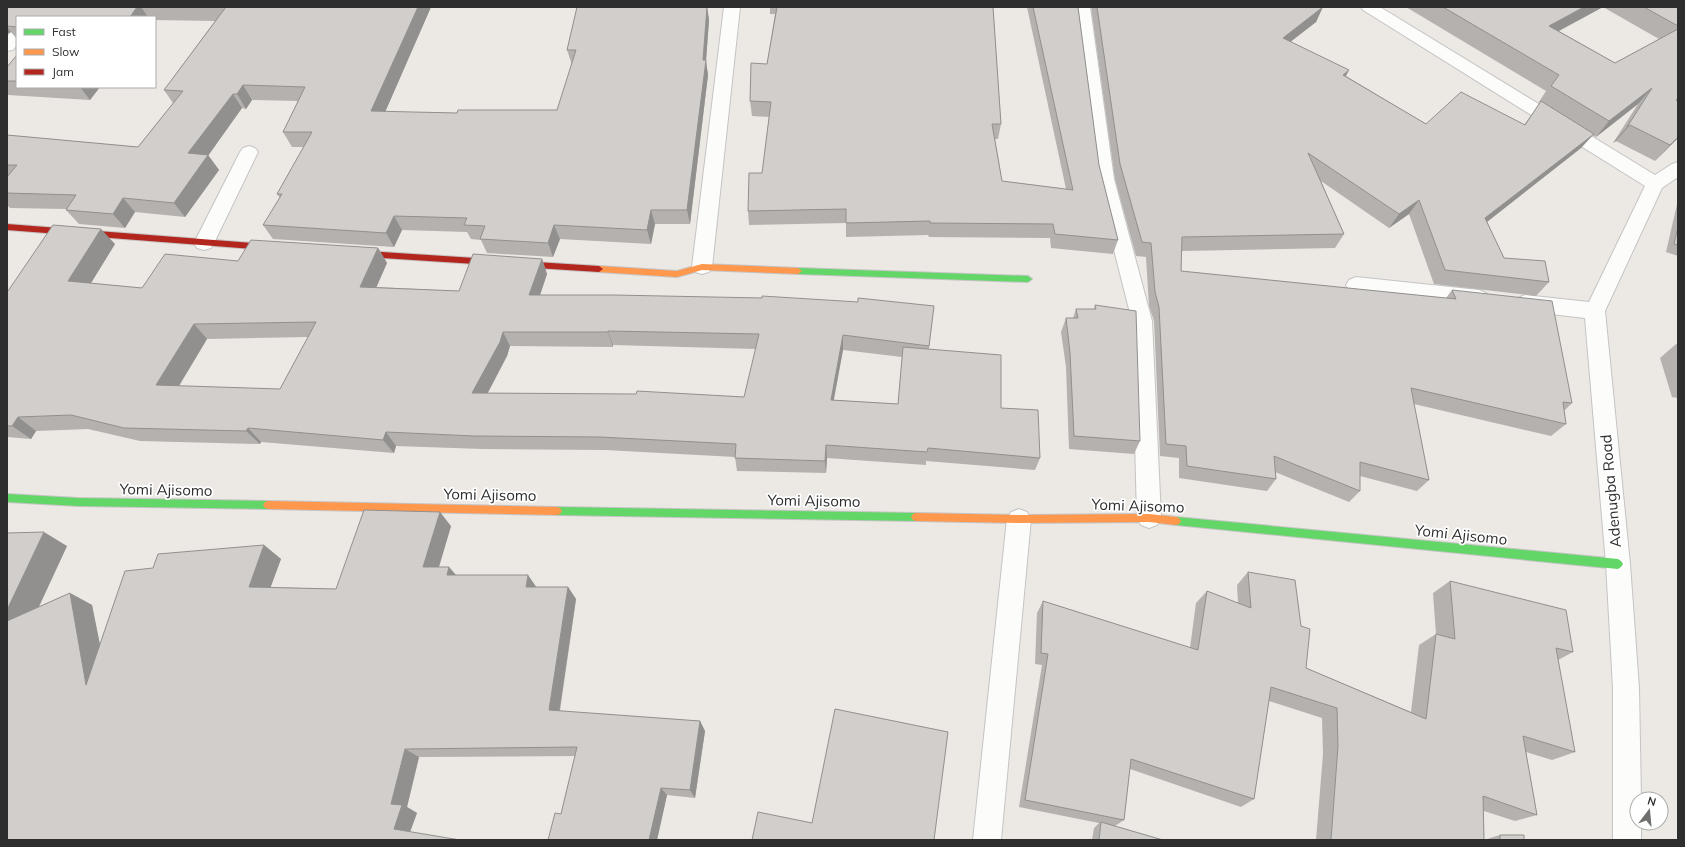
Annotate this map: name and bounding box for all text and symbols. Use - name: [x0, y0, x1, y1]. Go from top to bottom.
- legend: [16, 16, 156, 88]
- text: Fast: [52, 24, 76, 39]
- text: Slow: [52, 44, 80, 59]
- text: Jam: [52, 64, 74, 79]
- street label: Adenugba Road: [1596, 434, 1625, 548]
- street label: Yomi Ajisomo: [118, 479, 213, 500]
- street label: Yomi Ajisomo: [442, 484, 537, 505]
- street label: Yomi Ajisomo: [766, 490, 861, 511]
- street label: Yomi Ajisomo: [1090, 494, 1185, 517]
- street label: Yomi Ajisomo: [1413, 520, 1508, 549]
- north arrow: [1629, 791, 1669, 831]
- text: N: [1646, 794, 1658, 809]

